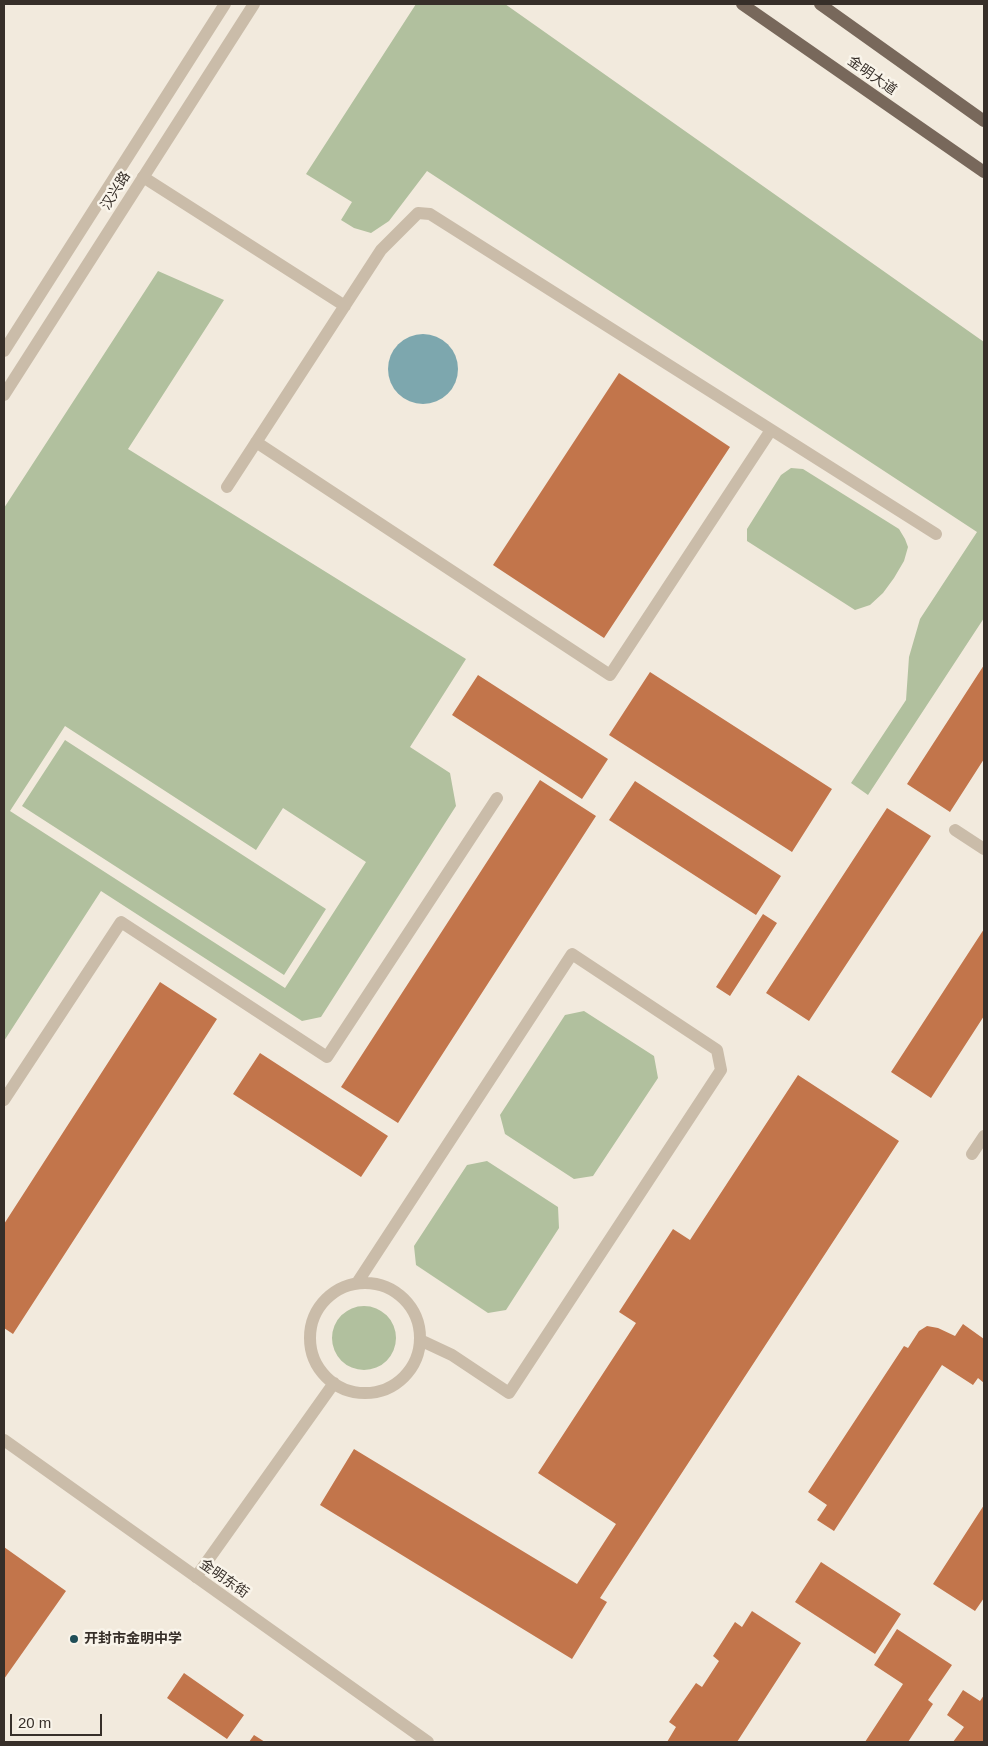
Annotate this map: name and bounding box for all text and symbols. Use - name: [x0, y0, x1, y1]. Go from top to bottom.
- street label: 金明大道: [844, 53, 900, 99]
- street label: 汉兴路: [98, 169, 134, 213]
- street label: 金明东街: [196, 1556, 252, 1602]
- place label: 开封市金明中学: [84, 1631, 182, 1647]
- marker: 开封市金明中学: [68, 1633, 80, 1645]
- scale bar: [12, 1704, 105, 1736]
- text: 20 m: [18, 1714, 51, 1731]

